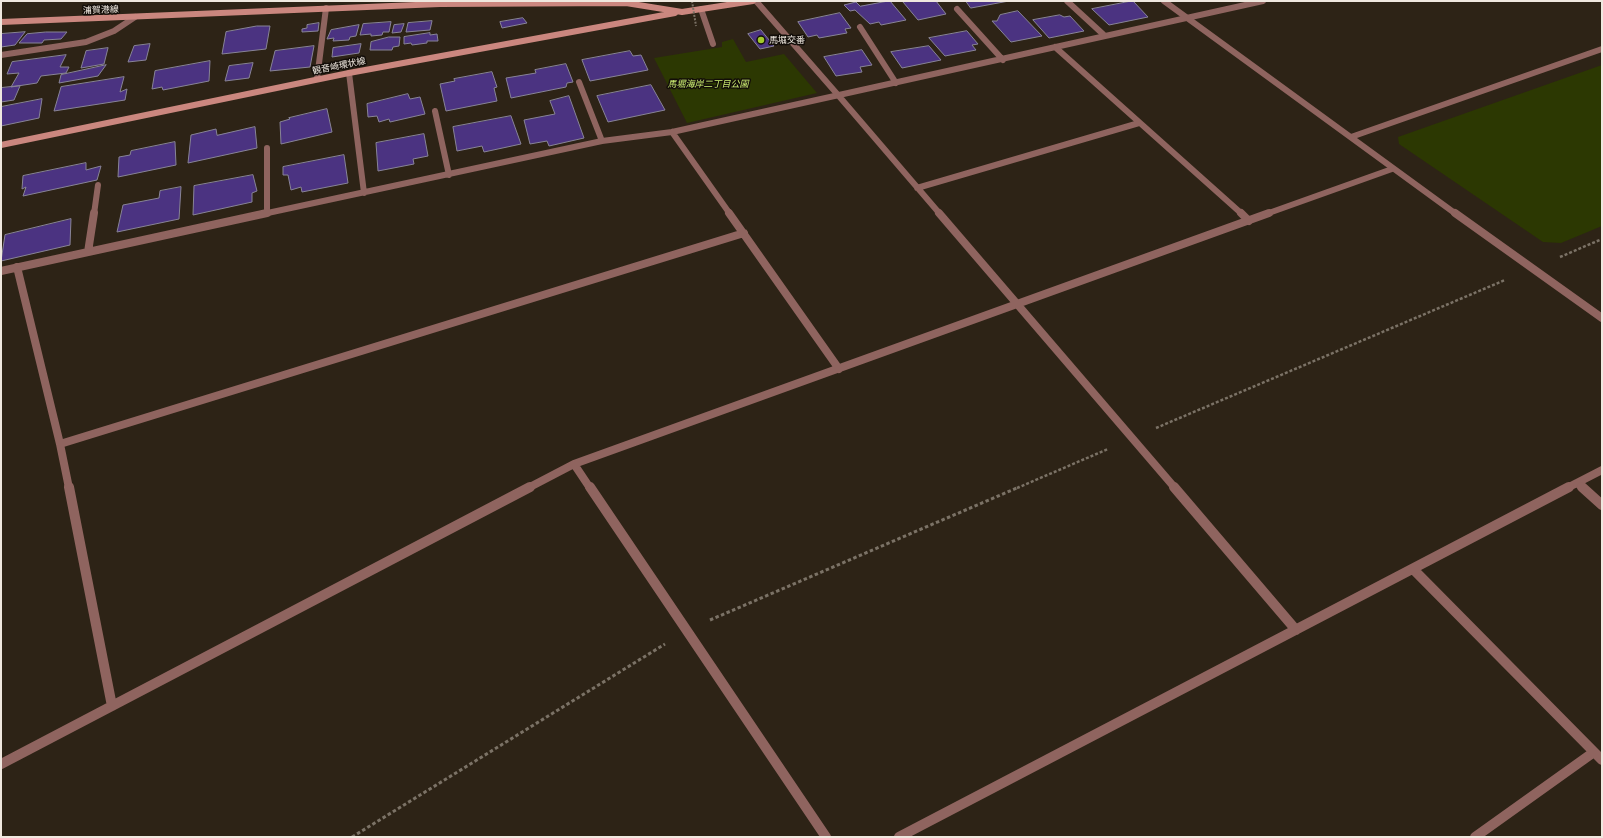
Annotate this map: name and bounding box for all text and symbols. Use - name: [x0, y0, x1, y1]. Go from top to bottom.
- street label: 浦賀港線: [83, 4, 119, 16]
- marker: 馬堀交番: [756, 35, 766, 45]
- place label: 馬堀交番: [769, 35, 805, 45]
- street label: 観音崎環状線: [311, 56, 367, 76]
- park label: 馬堀海岸二丁目公園: [668, 79, 748, 89]

